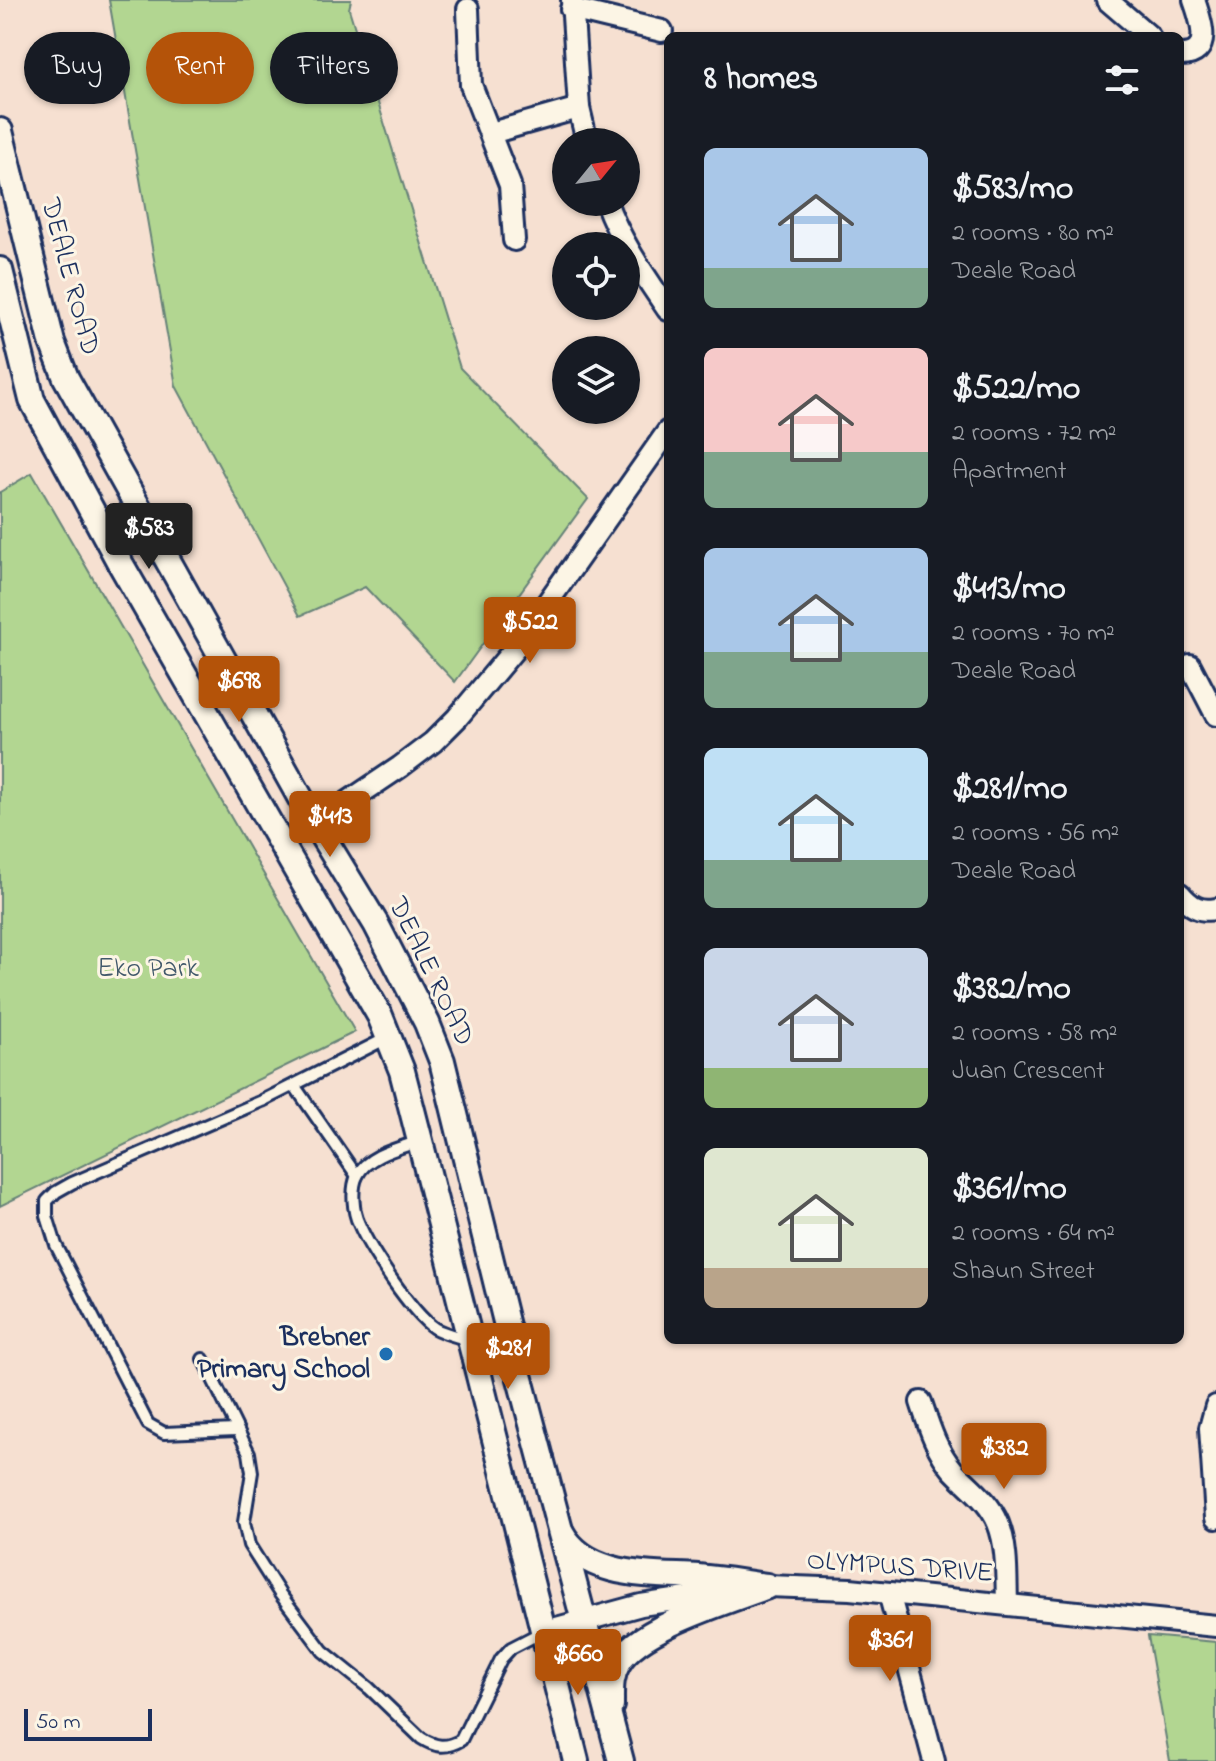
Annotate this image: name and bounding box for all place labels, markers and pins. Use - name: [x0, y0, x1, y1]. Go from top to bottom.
- pin: $583: [102, 503, 196, 571]
- pin: $522: [483, 597, 577, 665]
- pin: $698: [192, 656, 286, 724]
- pin: $413: [283, 791, 377, 859]
- place label: Brebner Primary School: [197, 1318, 371, 1391]
- pin: $281: [461, 1323, 555, 1391]
- marker: Brebner Primary School: [377, 1345, 395, 1363]
- pin: $382: [957, 1423, 1051, 1491]
- pin: $361: [843, 1615, 937, 1683]
- pin: $660: [531, 1629, 625, 1697]

